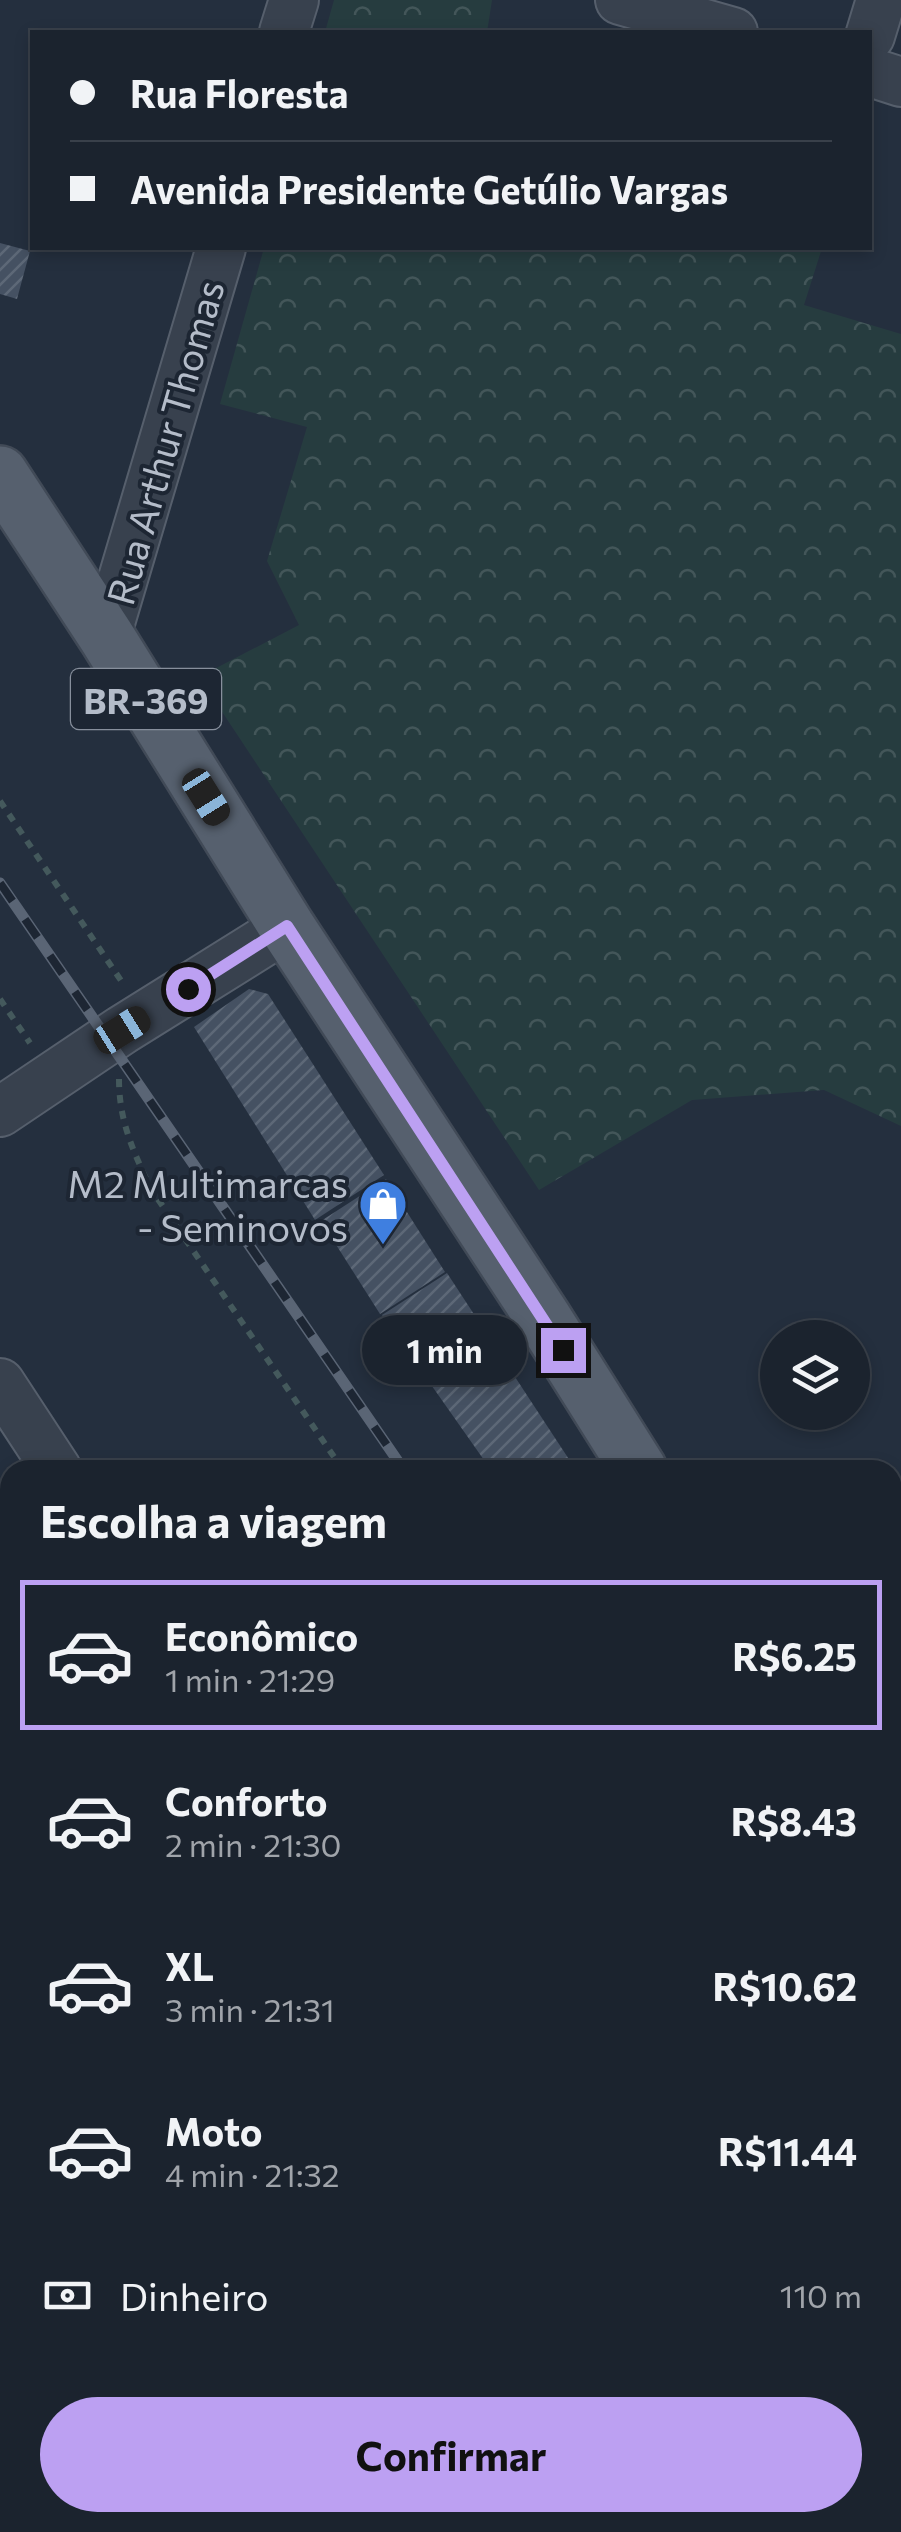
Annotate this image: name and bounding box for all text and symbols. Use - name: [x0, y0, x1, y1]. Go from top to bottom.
- text: Rua Floresta: [130, 69, 348, 116]
- text: Avenida Presidente Getúlio Vargas: [130, 165, 728, 212]
- street label: Rua Arthur Thomas: [95, 274, 233, 610]
- road number: BR-369: [71, 669, 221, 729]
- car: [177, 764, 235, 830]
- route start: [166, 967, 211, 1012]
- car: [89, 1001, 155, 1059]
- place label: M2 Multimarcas - Seminovos: [67, 1159, 348, 1250]
- shop icon: M2 Multimarcas - Seminovos: [357, 1178, 409, 1246]
- callout: 1 min: [363, 1315, 528, 1385]
- map controls: [760, 1320, 870, 1430]
- button: layers: [760, 1320, 870, 1430]
- route end: [541, 1328, 586, 1373]
- text: 1 min: [407, 1330, 482, 1370]
- text: Escolha a viagem: [40, 1492, 387, 1547]
- icon: car: [45, 1610, 135, 1700]
- text: Econômico: [165, 1612, 358, 1659]
- text: R$6.25: [732, 1632, 857, 1679]
- text: 1 min · 21:29: [165, 1659, 335, 1699]
- icon: car: [45, 1775, 135, 1865]
- text: Conforto: [165, 1777, 328, 1824]
- text: R$8.43: [731, 1797, 857, 1844]
- text: 2 min · 21:30: [165, 1824, 341, 1864]
- icon: car: [45, 1940, 135, 2030]
- text: XL: [165, 1942, 214, 1989]
- text: R$10.62: [713, 1962, 857, 2009]
- text: 3 min · 21:31: [165, 1989, 335, 2029]
- icon: car: [45, 2105, 135, 2195]
- text: Moto: [165, 2107, 263, 2154]
- text: R$11.44: [718, 2127, 857, 2174]
- text: 4 min · 21:32: [165, 2154, 340, 2194]
- icon: cash: [40, 2268, 95, 2323]
- text: Dinheiro: [120, 2272, 268, 2319]
- text: 110 m: [780, 2275, 862, 2315]
- button: Confirmar: [40, 2397, 862, 2512]

